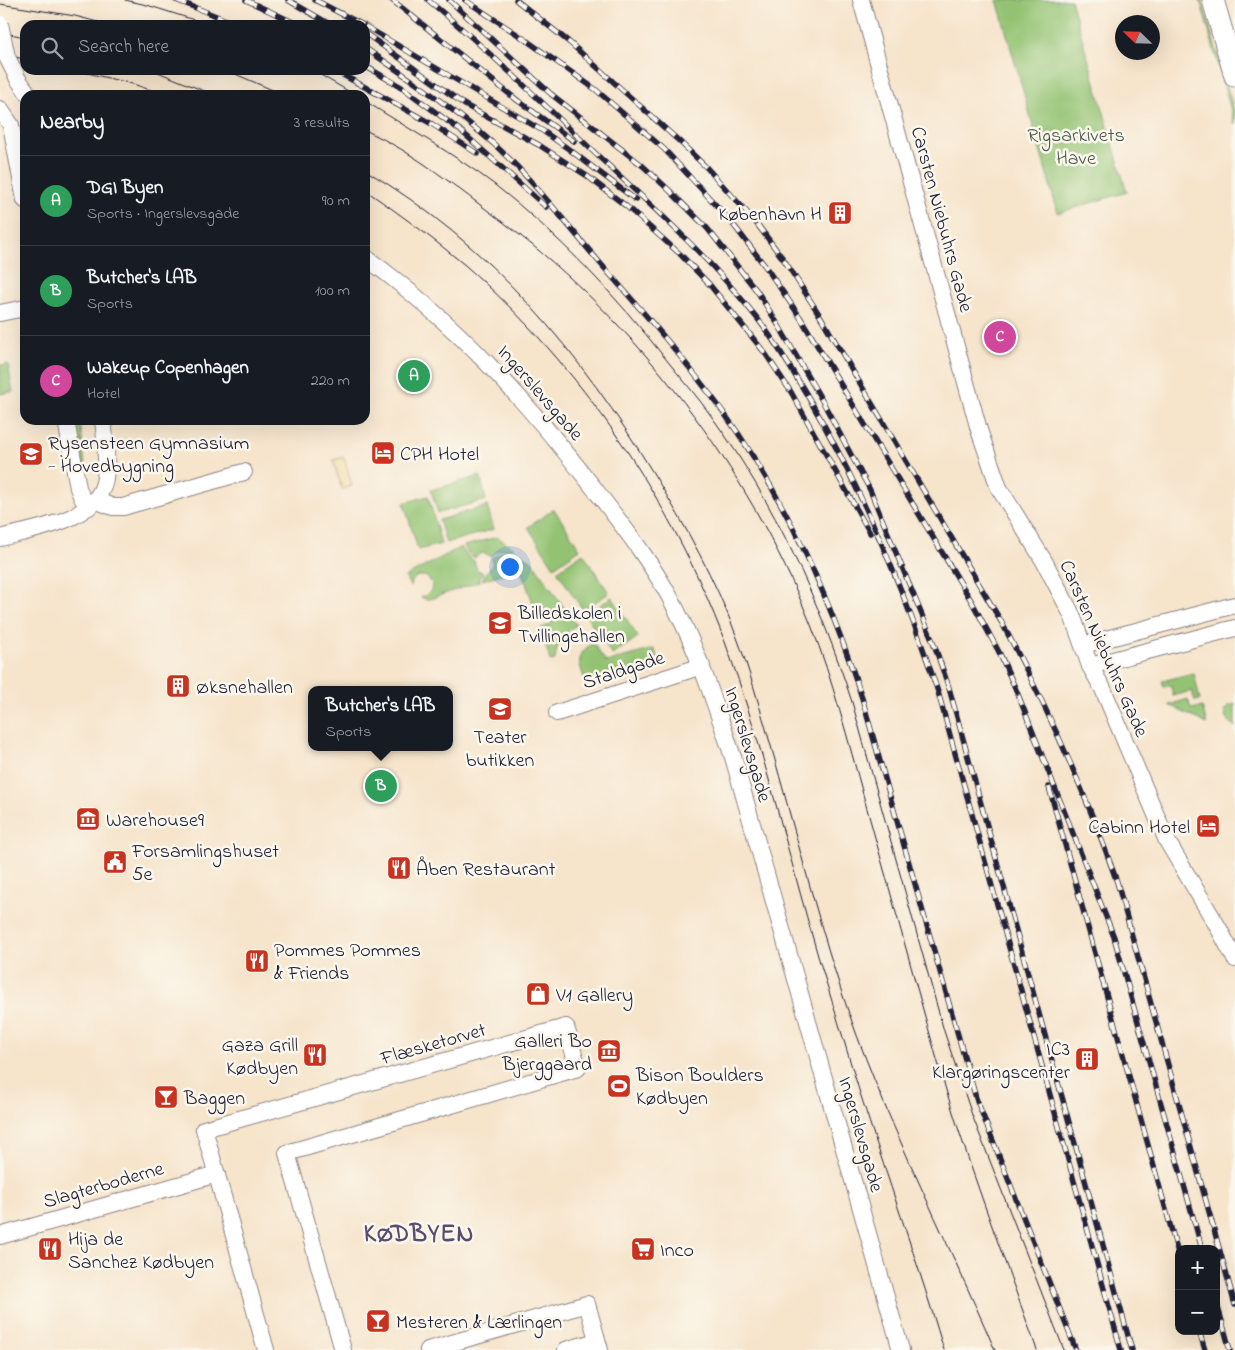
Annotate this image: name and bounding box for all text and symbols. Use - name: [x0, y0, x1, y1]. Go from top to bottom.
- north arrow: [1115, 15, 1160, 60]
- search box: [20, 20, 370, 75]
- icon: search: [38, 34, 66, 62]
- text: Search here: [78, 34, 169, 61]
- text: Nearby: [40, 108, 104, 138]
- text: 3 results: [294, 111, 350, 135]
- park label: Rigsarkivets Have: [1027, 122, 1125, 174]
- street label: Carsten Niebuhrs Gade: [902, 124, 979, 316]
- text: DGI Byen: [87, 175, 163, 202]
- text: A: [51, 189, 61, 213]
- text: 90 m: [322, 189, 350, 213]
- building icon: København H: [827, 200, 853, 226]
- place label: København H: [719, 201, 822, 230]
- text: Sports · Ingerslevsgade: [87, 202, 239, 226]
- text: Butcher's LAB: [87, 265, 197, 292]
- text: B: [51, 279, 61, 303]
- text: 100 m: [315, 279, 350, 303]
- text: Sports: [87, 292, 133, 316]
- pin: C: [984, 318, 1016, 356]
- street label: Ingerslevsgade: [488, 339, 589, 449]
- text: Wakeup Copenhagen: [87, 355, 249, 382]
- pin: A: [398, 357, 430, 395]
- text: C: [52, 369, 60, 393]
- text: 220 m: [311, 369, 350, 393]
- text: Hotel: [87, 382, 120, 406]
- place label: Rysensteen Gymnasium - Hovedbygning: [48, 430, 249, 483]
- hotel icon: CPH Hotel: [370, 440, 396, 466]
- school or university icon: Rysensteen Gymnasium - Hovedbygning: [18, 441, 44, 467]
- place label: CPH Hotel: [400, 441, 479, 470]
- your location: [497, 554, 523, 580]
- street label: Carsten Niebuhrs Gade: [1051, 556, 1155, 742]
- place label: Billedskolen i Tvillingehallen: [517, 600, 625, 653]
- school or university icon: Billedskolen i Tvillingehallen: [487, 610, 513, 636]
- street label: Staldgade: [579, 644, 669, 699]
- building icon: Øksnehallen: [165, 673, 191, 699]
- place label: Øksnehallen: [196, 674, 293, 703]
- street label: Ingerslevsgade: [714, 684, 778, 806]
- popup: [308, 686, 453, 751]
- text: Butcher's LAB: [326, 693, 435, 720]
- school or university icon: Teater butikken: [487, 696, 513, 722]
- text: Sports: [326, 720, 371, 744]
- place label: Teater butikken: [466, 724, 534, 776]
- pin: B: [365, 767, 397, 805]
- museum icon: Warehouse9: [75, 806, 101, 832]
- place label: Warehouse9: [106, 807, 204, 836]
- hotel icon: Cabinn Hotel: [1195, 813, 1221, 839]
- place label: Cabinn Hotel: [1088, 814, 1190, 843]
- place label: Forsamlingshuset 5e: [131, 838, 279, 890]
- public building icon: Forsamlingshuset 5e: [102, 849, 128, 875]
- restaurant icon: Åben Restaurant: [386, 855, 412, 881]
- place label: Åben Restaurant: [416, 856, 556, 885]
- place label: Pommes Pommes & Friends: [274, 937, 421, 989]
- restaurant icon: Pommes Pommes & Friends: [244, 948, 270, 974]
- shop icon: V1 Gallery: [525, 981, 551, 1007]
- place label: V1 Gallery: [555, 982, 633, 1011]
- street label: Flæsketorvet: [377, 1016, 490, 1075]
- place label: Galleri Bo Bjerggaard: [501, 1028, 592, 1081]
- place label: Gaza Grill Kødbyen: [221, 1032, 298, 1084]
- place label: IC3 Klargøringscenter: [932, 1036, 1071, 1089]
- museum icon: Galleri Bo Bjerggaard: [596, 1038, 622, 1064]
- restaurant icon: Gaza Grill Kødbyen: [302, 1042, 328, 1068]
- building icon: IC3 Klargøringscenter: [1074, 1046, 1100, 1072]
- place label: Bison Boulders Kødbyen: [635, 1062, 764, 1114]
- sports icon: Bison Boulders Kødbyen: [606, 1073, 632, 1099]
- street label: Ingerslevsgade: [828, 1073, 890, 1196]
- bar icon: Baggen: [153, 1084, 179, 1110]
- place label: Baggen: [183, 1085, 245, 1115]
- street label: Slagterboderne: [40, 1155, 168, 1218]
- district label: KØDBYEN: [364, 1217, 474, 1253]
- place label: Hija de Sanchez Kødbyen: [68, 1226, 214, 1278]
- restaurant icon: Hija de Sanchez Kødbyen: [37, 1236, 63, 1262]
- supermarket icon: Inco: [630, 1236, 656, 1262]
- place label: Inco: [660, 1237, 694, 1266]
- map controls: [1175, 1245, 1220, 1335]
- button: +: [1175, 1245, 1220, 1290]
- button: −: [1175, 1290, 1220, 1335]
- bar icon: Mesteren & Lærlingen: [365, 1308, 391, 1334]
- place label: Mesteren & Lærlingen: [396, 1309, 562, 1339]

